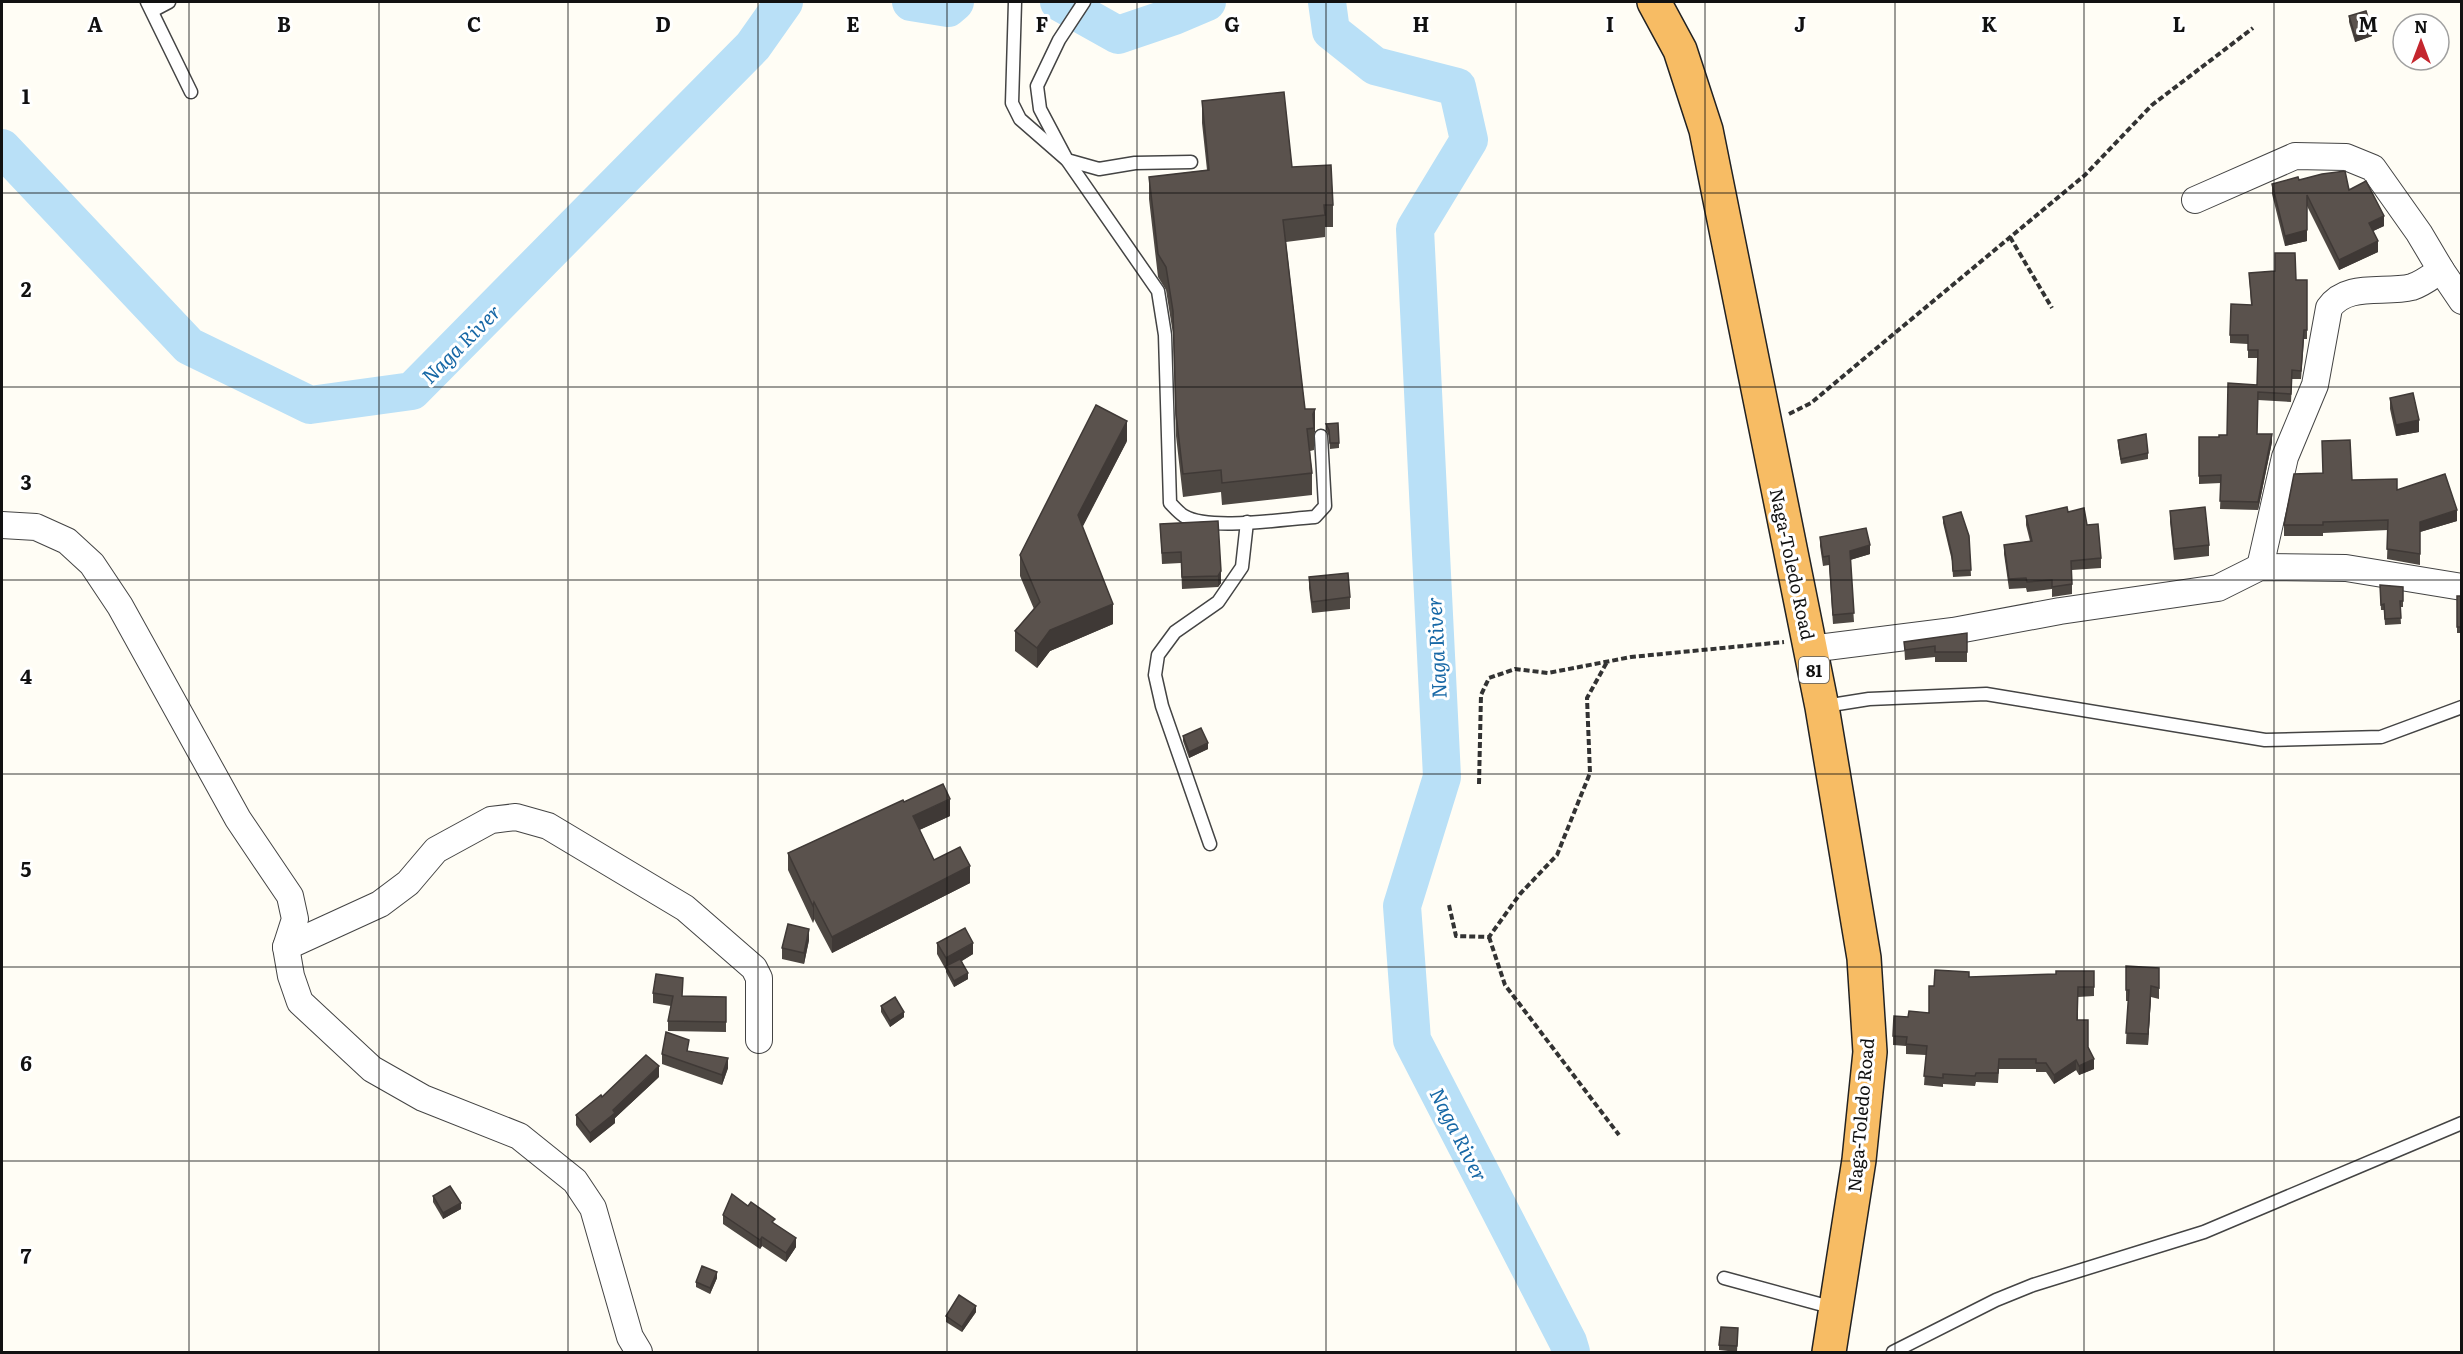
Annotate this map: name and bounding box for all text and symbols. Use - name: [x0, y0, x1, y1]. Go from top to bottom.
- text: A: [87, 8, 103, 38]
- text: B: [277, 8, 291, 38]
- text: C: [467, 8, 481, 38]
- text: D: [655, 8, 671, 38]
- text: E: [846, 8, 860, 38]
- text: F: [1036, 8, 1049, 38]
- text: G: [1224, 8, 1240, 38]
- text: H: [1413, 8, 1429, 38]
- text: I: [1606, 8, 1614, 38]
- text: J: [1794, 8, 1806, 38]
- text: K: [1981, 8, 1997, 38]
- text: L: [2173, 8, 2186, 38]
- text: M: [2358, 8, 2378, 38]
- north arrow: [2391, 12, 2451, 72]
- text: N: [2414, 14, 2428, 38]
- text: 1: [22, 80, 30, 110]
- text: 2: [21, 273, 32, 303]
- water label: Naga River: [413, 296, 507, 390]
- text: 3: [20, 466, 32, 496]
- street label: Naga-Toledo Road: [1764, 486, 1822, 642]
- water label: Naga River: [1417, 596, 1453, 700]
- road number: 81: [1799, 657, 1829, 683]
- text: 4: [20, 660, 32, 690]
- text: 5: [21, 853, 32, 883]
- street label: Naga-Toledo Road: [1840, 1037, 1880, 1193]
- text: 6: [20, 1047, 32, 1077]
- water label: Naga River: [1424, 1082, 1496, 1186]
- text: 7: [21, 1240, 32, 1270]

